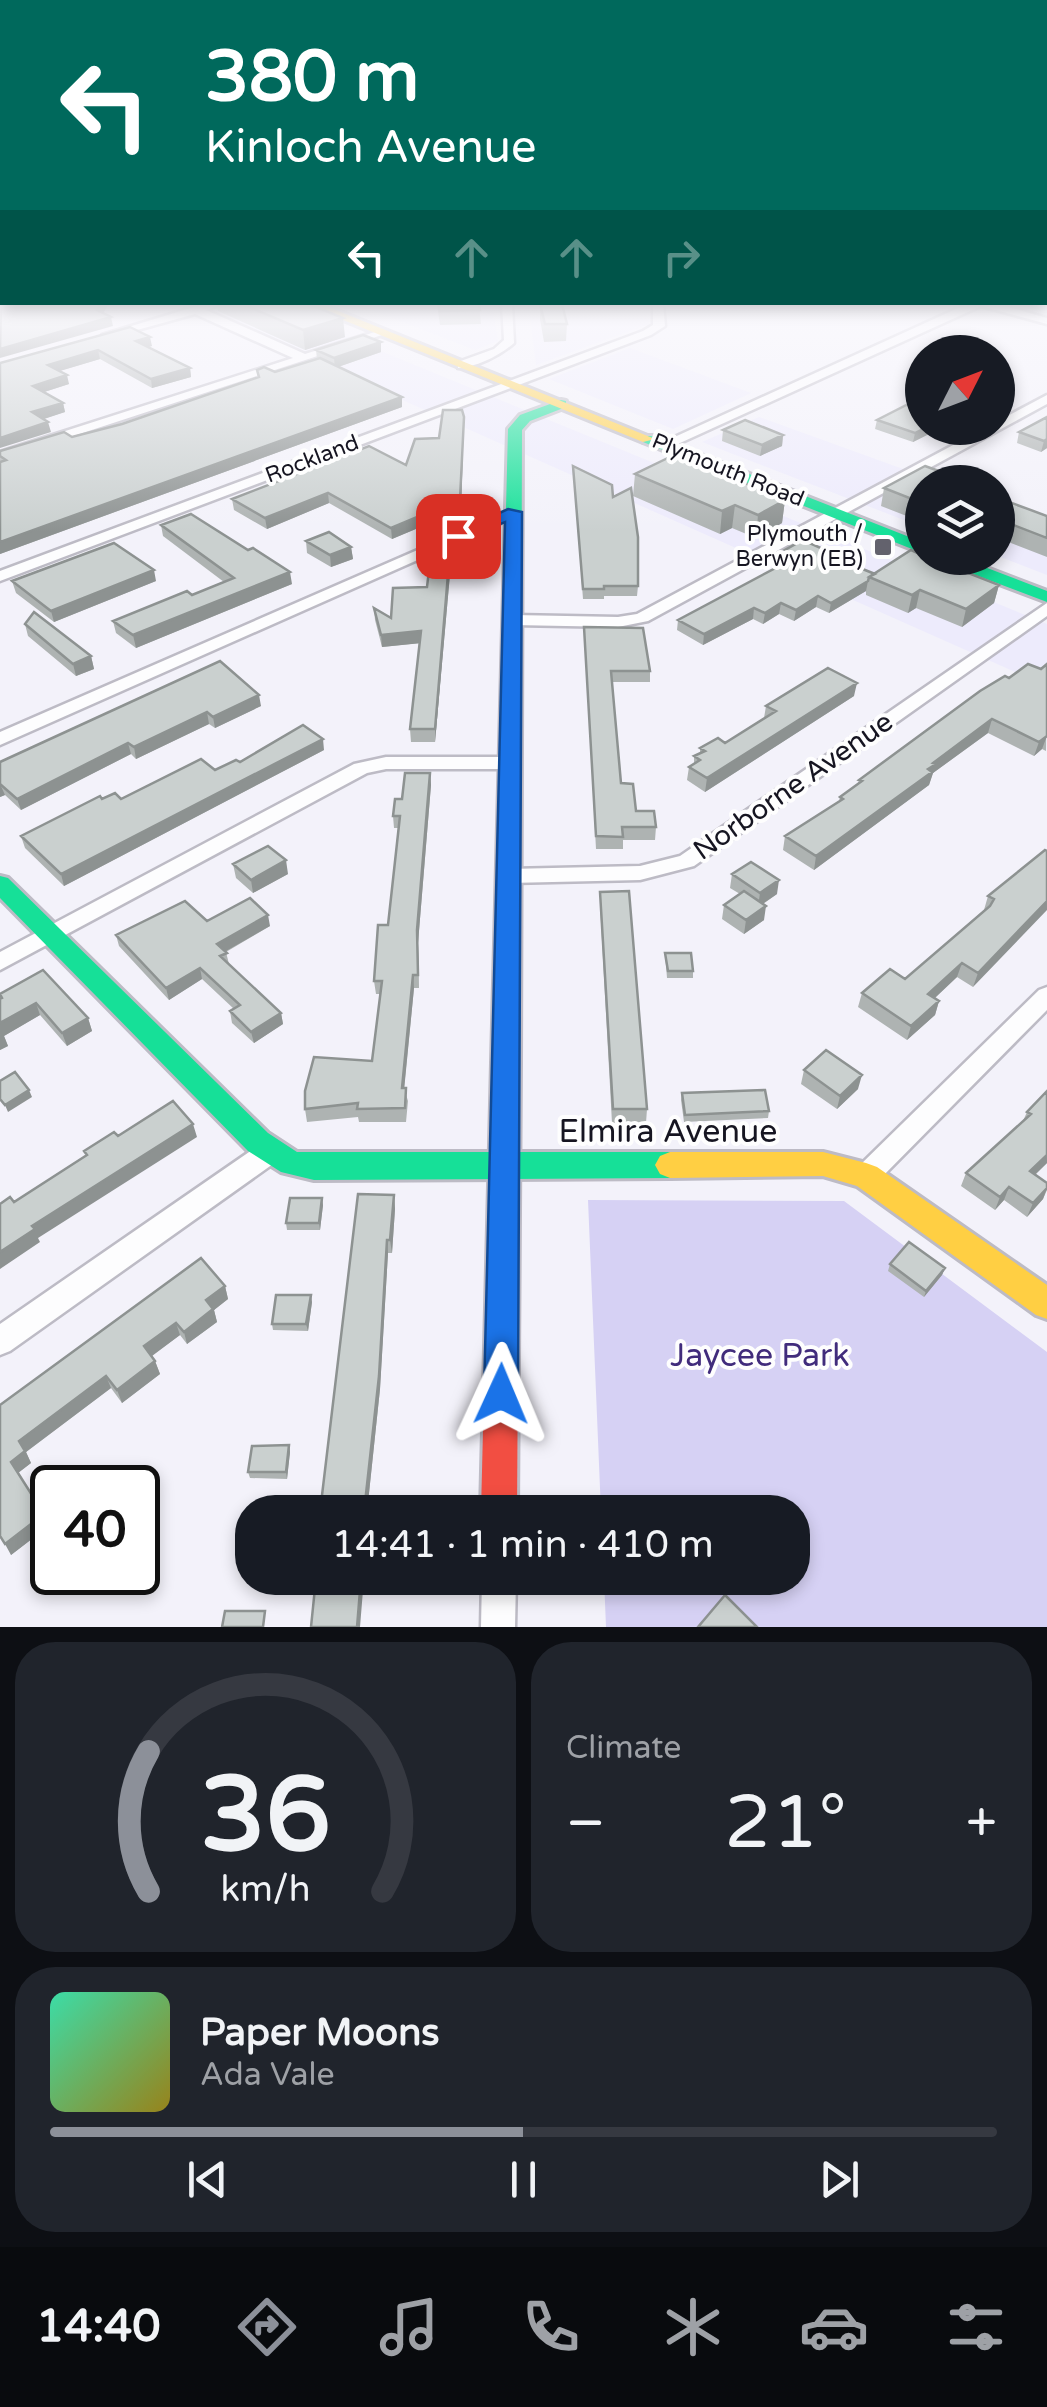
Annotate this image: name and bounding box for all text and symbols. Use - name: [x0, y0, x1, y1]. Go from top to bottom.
- text: 380 m: [205, 36, 419, 120]
- icon: left: [40, 40, 170, 170]
- text: Kinloch Avenue: [205, 121, 536, 175]
- icon: left: [339, 230, 394, 285]
- icon: ahead: [444, 230, 499, 285]
- icon: ahead: [549, 230, 604, 285]
- icon: right: [654, 230, 709, 285]
- north arrow: [905, 335, 1015, 445]
- map controls: [905, 335, 1015, 575]
- street label: Plymouth Road: [648, 428, 808, 512]
- street label: Rockland: [262, 429, 362, 489]
- button: layers: [905, 465, 1015, 575]
- pin: [416, 494, 501, 579]
- icon: arrive: [431, 509, 486, 564]
- place label: Plymouth / Berwyn (EB): [736, 521, 863, 572]
- marker: Plymouth / Berwyn (EB): [872, 536, 894, 558]
- street label: Norborne Avenue: [687, 704, 899, 868]
- street label: Elmira Avenue: [559, 1113, 777, 1151]
- park label: Jaycee Park: [670, 1337, 850, 1375]
- position arrow: [449, 1342, 553, 1446]
- speed limit sign: 40: [30, 1465, 160, 1595]
- text: 14:41 · 1 min · 410 m: [331, 1522, 714, 1568]
- text: Climate: [566, 1729, 681, 1767]
- text: 36: [200, 1754, 331, 1879]
- text: 21°: [724, 1778, 847, 1868]
- text: −: [566, 1791, 605, 1857]
- text: +: [966, 1791, 997, 1857]
- text: km/h: [221, 1868, 310, 1911]
- text: Paper Moons: [200, 2010, 440, 2056]
- text: Ada Vale: [200, 2056, 335, 2094]
- icon: previous: [180, 2152, 235, 2207]
- icon: pause: [496, 2152, 551, 2207]
- icon: next: [812, 2152, 867, 2207]
- icon: directions: [232, 2292, 302, 2362]
- icon: music: [374, 2292, 444, 2362]
- icon: phone: [516, 2292, 586, 2362]
- icon: climate: [658, 2292, 728, 2362]
- icon: car: [799, 2292, 869, 2362]
- icon: filters: [941, 2292, 1011, 2362]
- text: 14:40: [36, 2300, 161, 2354]

